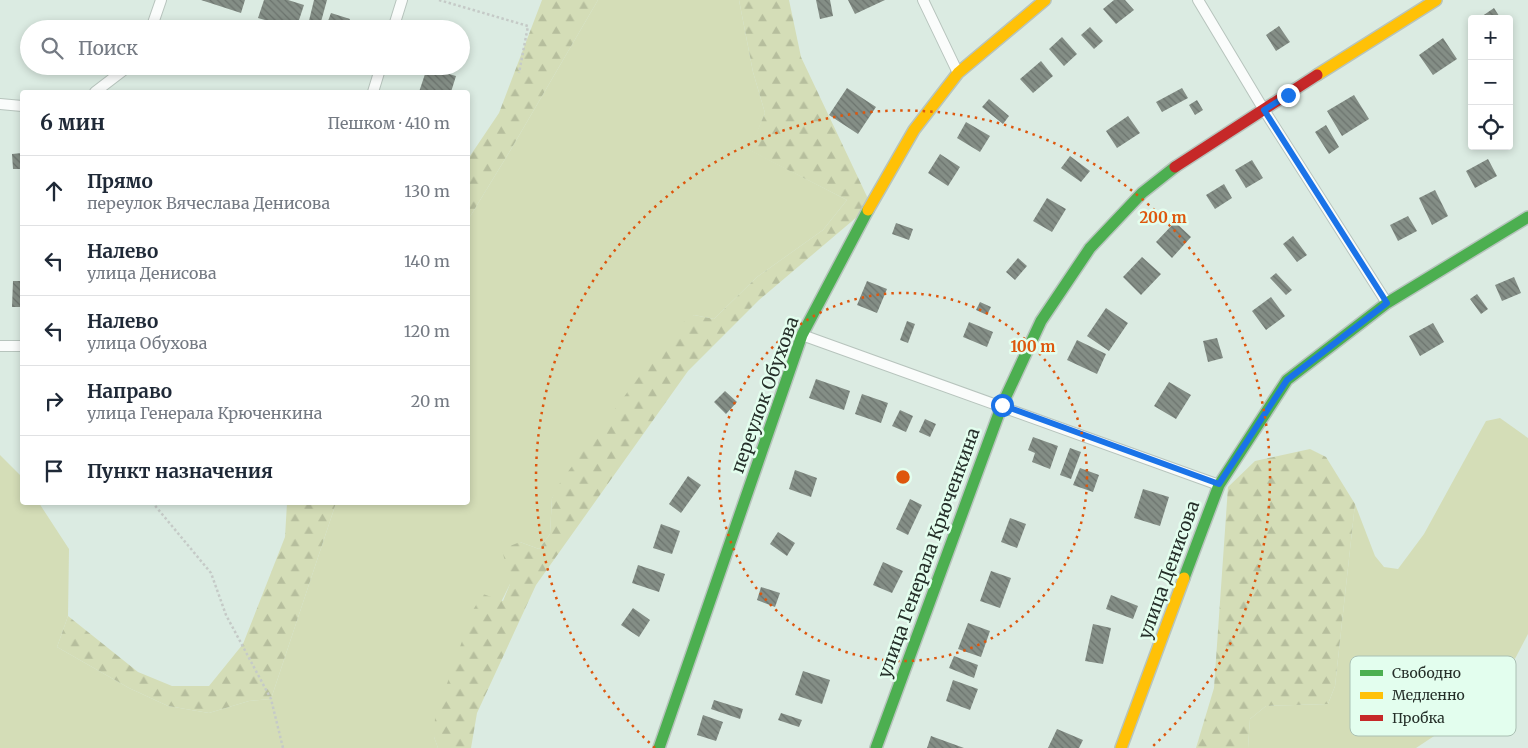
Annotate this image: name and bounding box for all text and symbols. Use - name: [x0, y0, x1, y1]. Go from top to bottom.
- map controls: [1468, 15, 1513, 150]
- button: +: [1468, 15, 1513, 60]
- search box: [20, 20, 470, 75]
- icon: search: [38, 34, 66, 62]
- text: Поиск: [78, 36, 138, 60]
- button: −: [1468, 60, 1513, 105]
- route end: [1277, 84, 1300, 107]
- button: locate: [1468, 105, 1513, 150]
- text: 6 мин: [40, 109, 105, 136]
- text: Пешком · 410 m: [328, 113, 450, 133]
- text: Прямо: [87, 169, 153, 193]
- icon: ahead: [40, 177, 68, 205]
- text: 130 m: [404, 181, 450, 201]
- text: переулок Вячеслава Денисова: [87, 193, 330, 213]
- text: 200 m: [1139, 208, 1187, 227]
- text: Налево: [87, 239, 158, 263]
- icon: left: [40, 247, 68, 275]
- text: 140 m: [404, 251, 450, 271]
- text: улица Денисова: [87, 263, 217, 283]
- text: Налево: [87, 309, 158, 333]
- street label: переулок Обухова: [726, 313, 804, 476]
- icon: left: [40, 317, 68, 345]
- text: 120 m: [404, 321, 450, 341]
- text: улица Обухова: [87, 333, 207, 353]
- text: 100 m: [1011, 337, 1055, 356]
- text: Направо: [87, 379, 172, 403]
- icon: right: [40, 387, 68, 415]
- text: 20 m: [411, 391, 450, 411]
- route start: [991, 394, 1014, 417]
- text: улица Генерала Крюченкина: [87, 403, 322, 423]
- street label: улица Генерала Крюченкина: [872, 424, 985, 681]
- icon: arrive: [40, 457, 68, 485]
- text: Пункт назначения: [87, 459, 273, 483]
- centre of rings: [894, 468, 912, 486]
- street label: улица Денисова: [1133, 497, 1204, 642]
- legend: [1350, 656, 1516, 736]
- text: Свободно: [1392, 664, 1461, 682]
- text: Медленно: [1392, 686, 1465, 704]
- text: Пробка: [1392, 709, 1445, 727]

